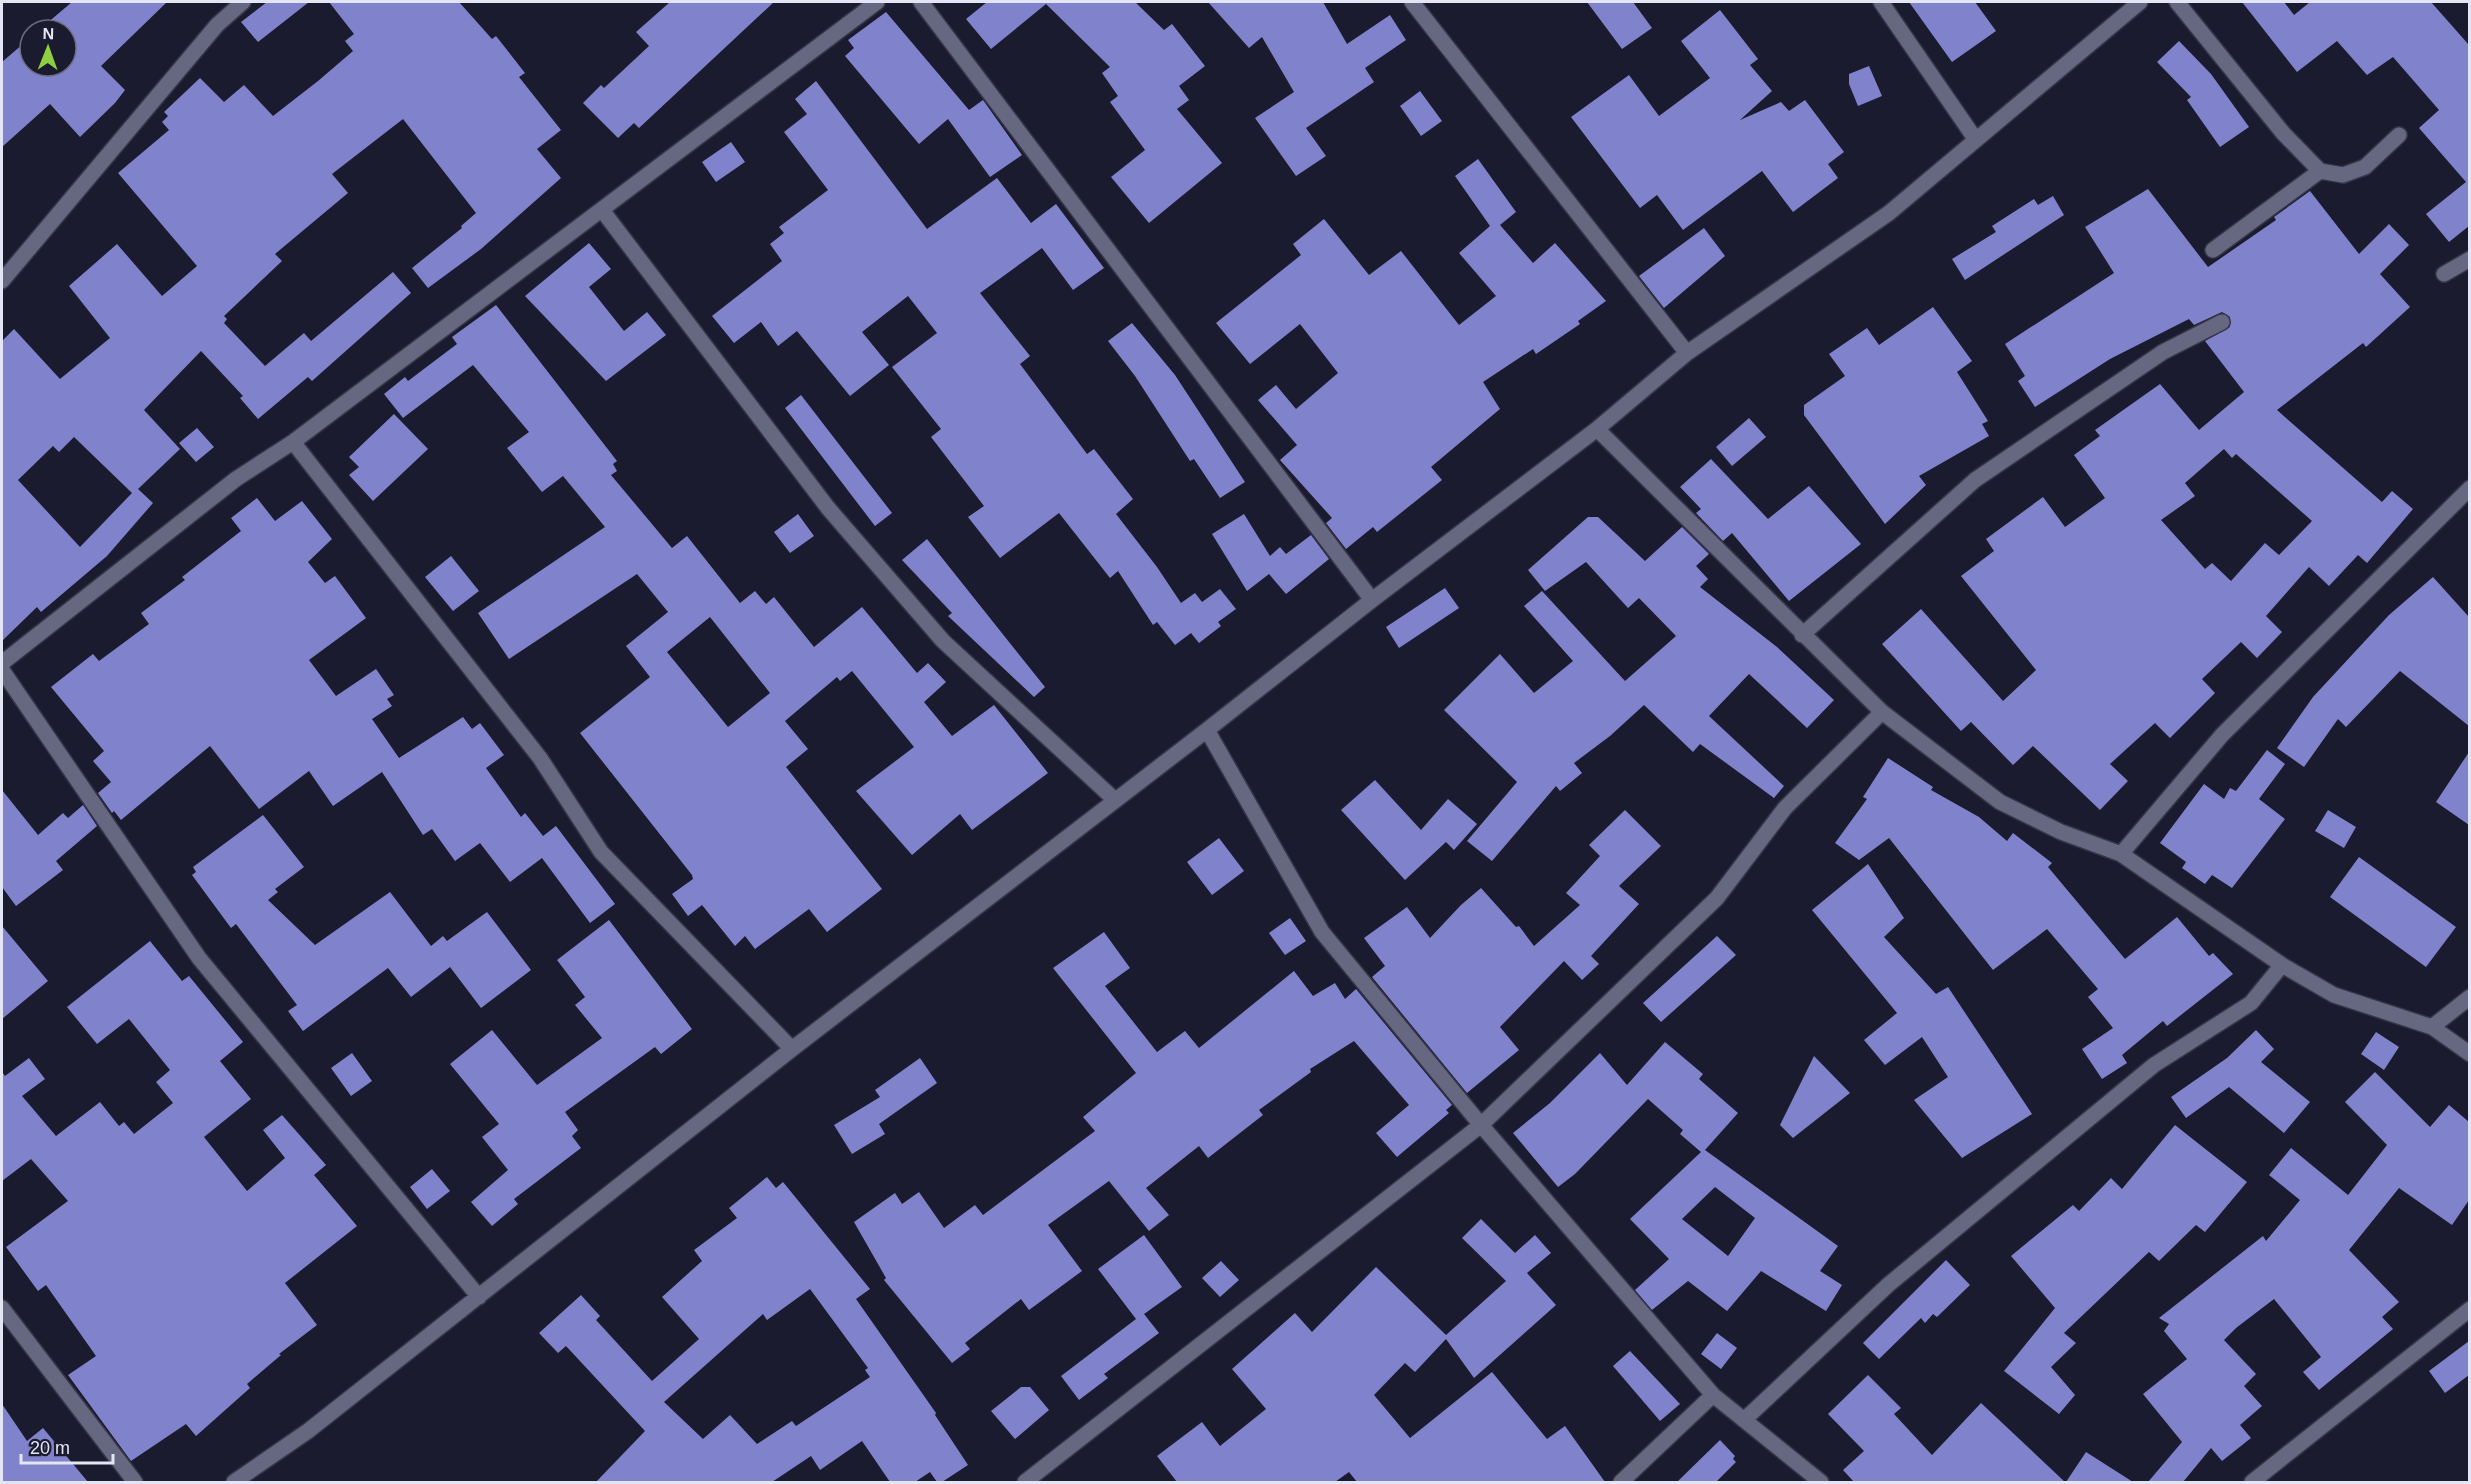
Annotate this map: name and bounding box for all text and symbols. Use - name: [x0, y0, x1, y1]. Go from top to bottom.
- north arrow: [18, 18, 78, 78]
- text: N: [42, 25, 54, 42]
- scale bar: [21, 1427, 112, 1465]
- text: 20 m: [30, 1438, 70, 1458]

